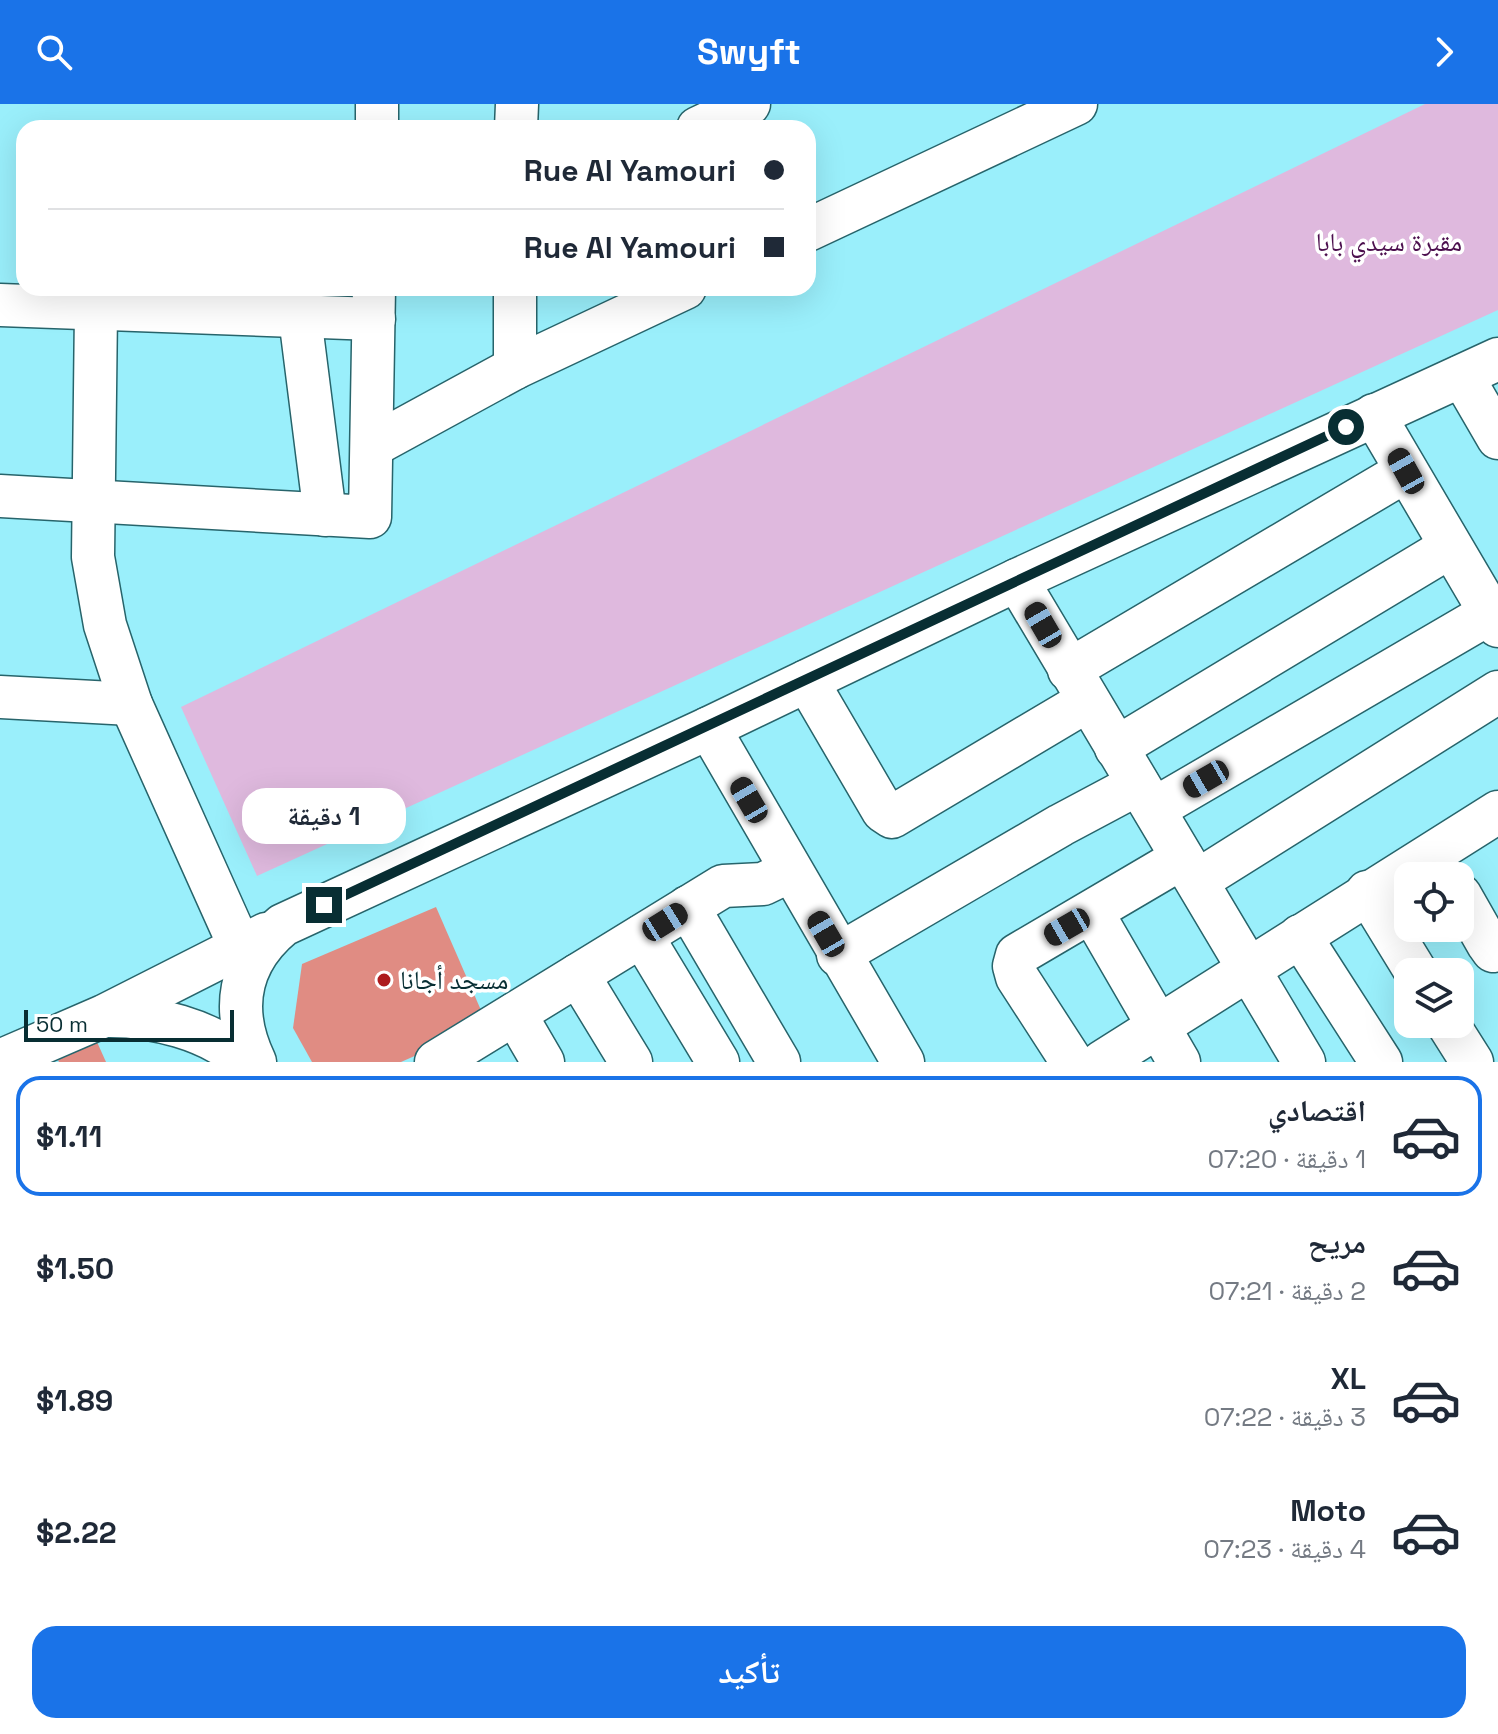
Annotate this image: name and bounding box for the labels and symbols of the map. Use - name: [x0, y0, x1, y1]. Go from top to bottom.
- park label: مقبرة سيدي بابا: [1316, 225, 1462, 263]
- route start: [1328, 409, 1364, 445]
- car: [1384, 444, 1428, 498]
- car: [1021, 598, 1065, 652]
- car: [1179, 757, 1233, 801]
- car: [727, 773, 771, 827]
- callout: 1 دقيقة: [242, 789, 406, 845]
- route end: [306, 887, 342, 923]
- car: [638, 899, 692, 945]
- car: [1040, 905, 1094, 949]
- car: [804, 907, 848, 961]
- place label: مسجد أجانا: [400, 963, 508, 997]
- marker: مسجد أجانا: [375, 971, 393, 989]
- scale bar: [24, 1006, 234, 1042]

